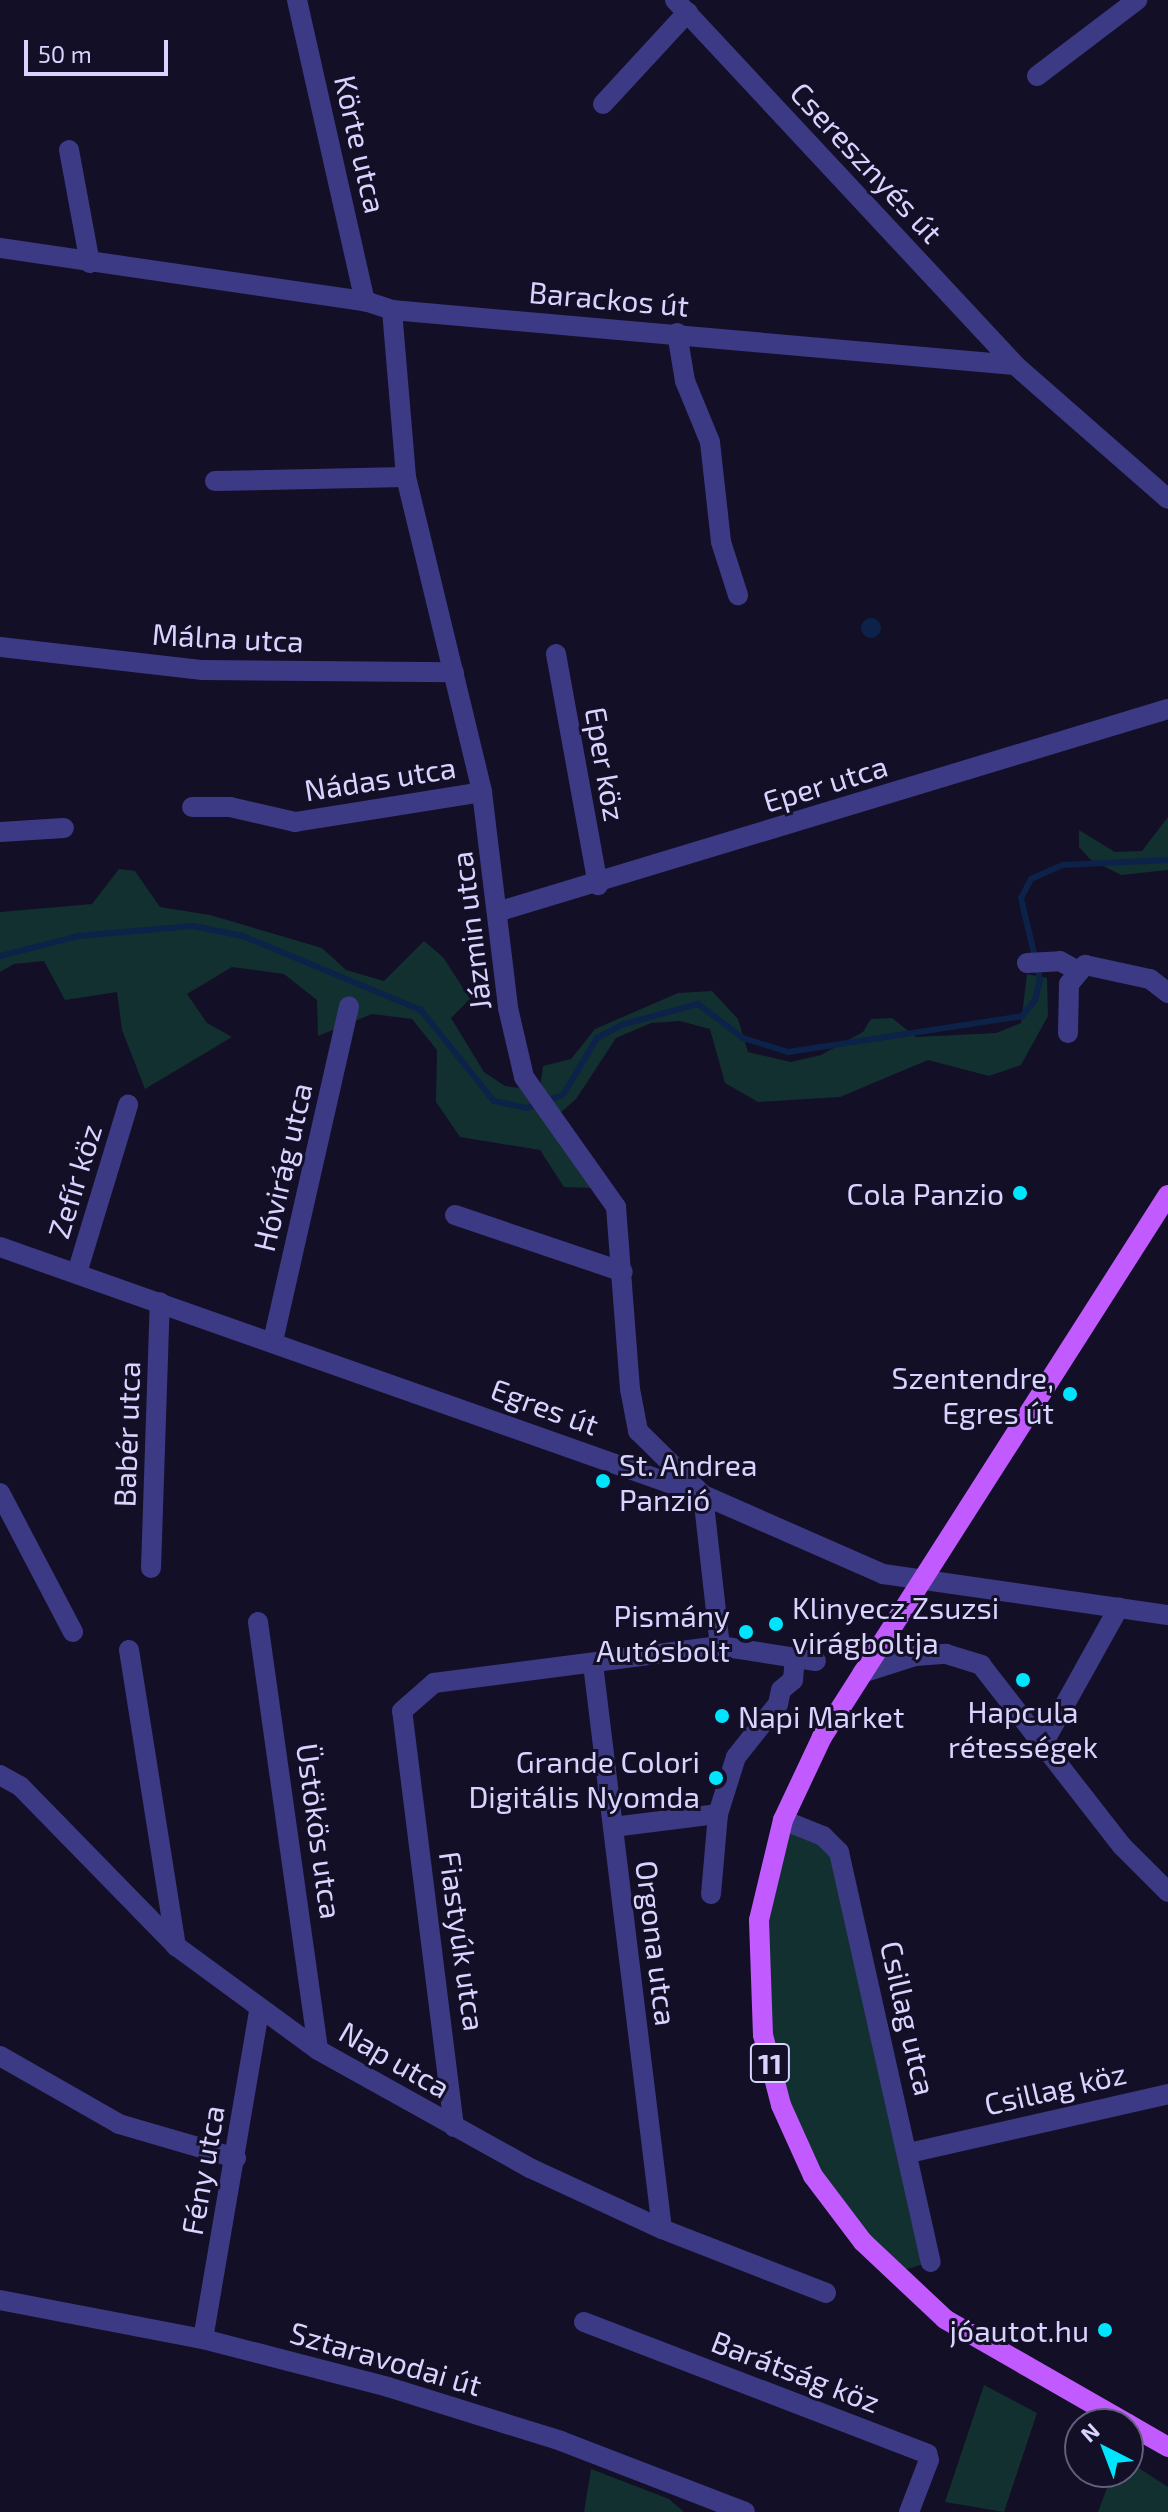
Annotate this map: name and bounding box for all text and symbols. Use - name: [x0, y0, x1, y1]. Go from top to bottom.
- scale bar: [28, 24, 172, 74]
- text: 50 m: [38, 39, 92, 68]
- street label: Körte utca: [328, 72, 394, 216]
- street label: Cseresznyés út: [783, 74, 951, 250]
- street label: Barackos út: [527, 273, 691, 323]
- street label: Málna utca: [151, 615, 305, 659]
- street label: Eper köz: [578, 704, 634, 824]
- street label: Eper utca: [758, 747, 892, 819]
- street label: Nádas utca: [302, 748, 458, 808]
- street label: Jázmin utca: [442, 850, 498, 1012]
- street label: Hóvirág utca: [245, 1079, 319, 1255]
- street label: Zefír köz: [40, 1119, 108, 1243]
- place label: Cola Panzio: [847, 1175, 1004, 1211]
- marker: Cola Panzio: [1011, 1184, 1029, 1202]
- place label: Szentendre, Egres út: [892, 1359, 1054, 1430]
- street label: Babér utca: [105, 1360, 147, 1508]
- street label: Egres út: [486, 1370, 604, 1442]
- marker: Szentendre, Egres út: [1061, 1385, 1079, 1403]
- place label: St. Andrea Panzió: [619, 1446, 758, 1516]
- marker: St. Andrea Panzió: [594, 1472, 612, 1490]
- place label: Klinyecz Zsuzsi virágboltja: [792, 1589, 999, 1660]
- place label: Pismány Autósbolt: [596, 1597, 730, 1668]
- marker: Klinyecz Zsuzsi virágboltja: [767, 1615, 785, 1633]
- marker: Pismány Autósbolt: [737, 1623, 755, 1641]
- marker: Hapcula rétességek: [1014, 1671, 1032, 1689]
- place label: Hapcula rétességek: [948, 1693, 1098, 1764]
- place label: Napi Market: [738, 1698, 904, 1734]
- marker: Napi Market: [713, 1707, 731, 1725]
- street label: Üstökös utca: [290, 1741, 350, 1921]
- place label: Grande Colori Digitális Nyomda: [468, 1743, 700, 1814]
- marker: Grande Colori Digitális Nyomda: [707, 1769, 725, 1787]
- street label: Fiastyúk utca: [433, 1849, 493, 2033]
- street label: Orgona utca: [629, 1858, 685, 2028]
- street label: Csillag utca: [874, 1937, 944, 2099]
- street label: Nap utca: [333, 2013, 457, 2105]
- road number: 11: [748, 2039, 792, 2087]
- street label: Csillag köz: [980, 2054, 1130, 2122]
- street label: Fény utca: [173, 2102, 231, 2238]
- place label: jóautot.hu: [950, 2312, 1089, 2348]
- street label: Sztaravodai út: [286, 2313, 486, 2403]
- marker: jóautot.hu: [1096, 2321, 1114, 2339]
- street label: Barátság köz: [707, 2322, 885, 2420]
- north arrow: [1064, 2408, 1144, 2488]
- text: N: [1075, 2417, 1104, 2447]

